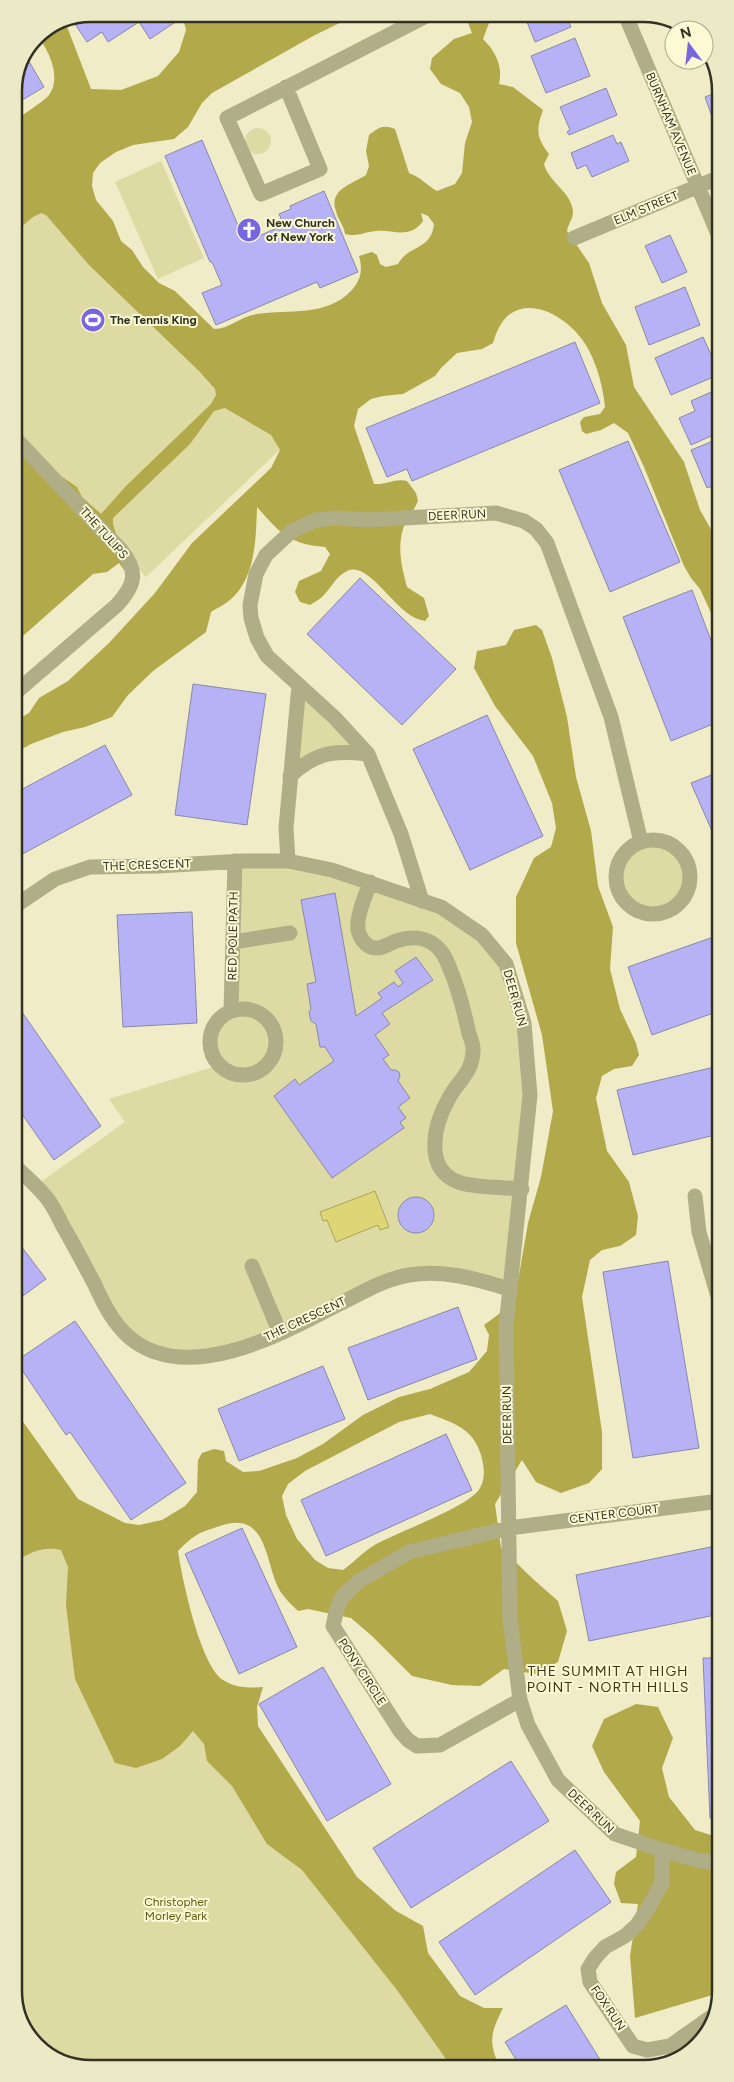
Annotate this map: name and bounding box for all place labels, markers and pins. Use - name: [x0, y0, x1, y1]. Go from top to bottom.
- place label: New Church of New York: [266, 216, 335, 244]
- church icon: New Church of New York: [236, 217, 262, 243]
- sports icon: The Tennis King: [80, 307, 106, 333]
- place label: The Tennis King: [110, 313, 197, 327]

